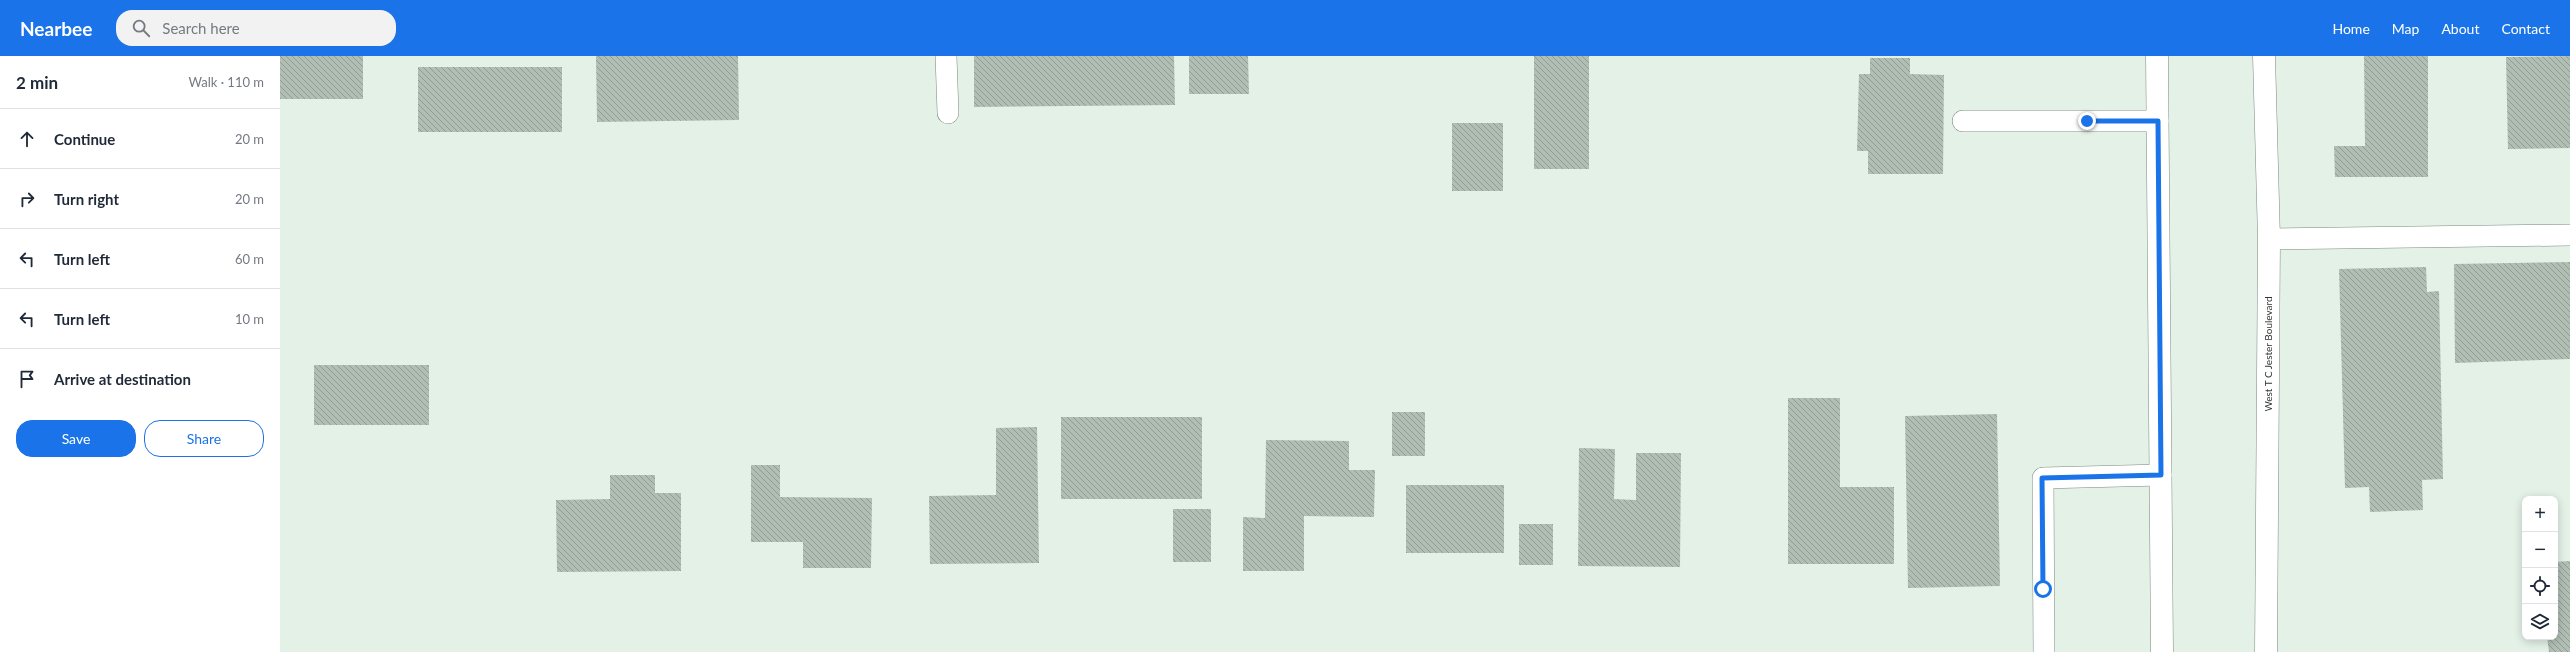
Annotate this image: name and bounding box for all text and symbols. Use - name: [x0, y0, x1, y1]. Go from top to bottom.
- search box: [116, 10, 396, 46]
- text: Nearbee: [20, 17, 92, 40]
- icon: search: [130, 17, 152, 39]
- text: Search here: [162, 19, 240, 37]
- text: Home: [2332, 20, 2370, 37]
- text: Map: [2392, 20, 2419, 37]
- text: About: [2441, 20, 2479, 37]
- text: Contact: [2501, 20, 2550, 37]
- text: 2 min: [16, 72, 58, 93]
- text: Walk · 110 m: [188, 74, 264, 90]
- route end: [2078, 112, 2096, 130]
- icon: ahead: [16, 128, 38, 150]
- text: Continue: [54, 130, 115, 148]
- text: 20 m: [235, 131, 264, 147]
- icon: right: [16, 188, 38, 210]
- text: Turn right: [54, 190, 119, 208]
- text: 20 m: [235, 191, 264, 207]
- icon: left: [16, 248, 38, 270]
- text: Turn left: [54, 250, 110, 268]
- text: 60 m: [235, 251, 264, 267]
- street label: West T C Jester Boulevard: [2262, 296, 2274, 412]
- icon: left: [16, 308, 38, 330]
- text: Turn left: [54, 310, 110, 328]
- text: 10 m: [235, 311, 264, 327]
- icon: arrive: [16, 368, 38, 390]
- text: Arrive at destination: [54, 370, 191, 388]
- button: Save: [16, 420, 136, 457]
- button: Share: [144, 420, 264, 457]
- map controls: [2522, 496, 2558, 640]
- button: +: [2522, 496, 2558, 532]
- button: −: [2522, 532, 2558, 568]
- button: locate: [2522, 568, 2558, 604]
- route start: [2034, 580, 2052, 598]
- button: layers: [2522, 604, 2558, 640]

